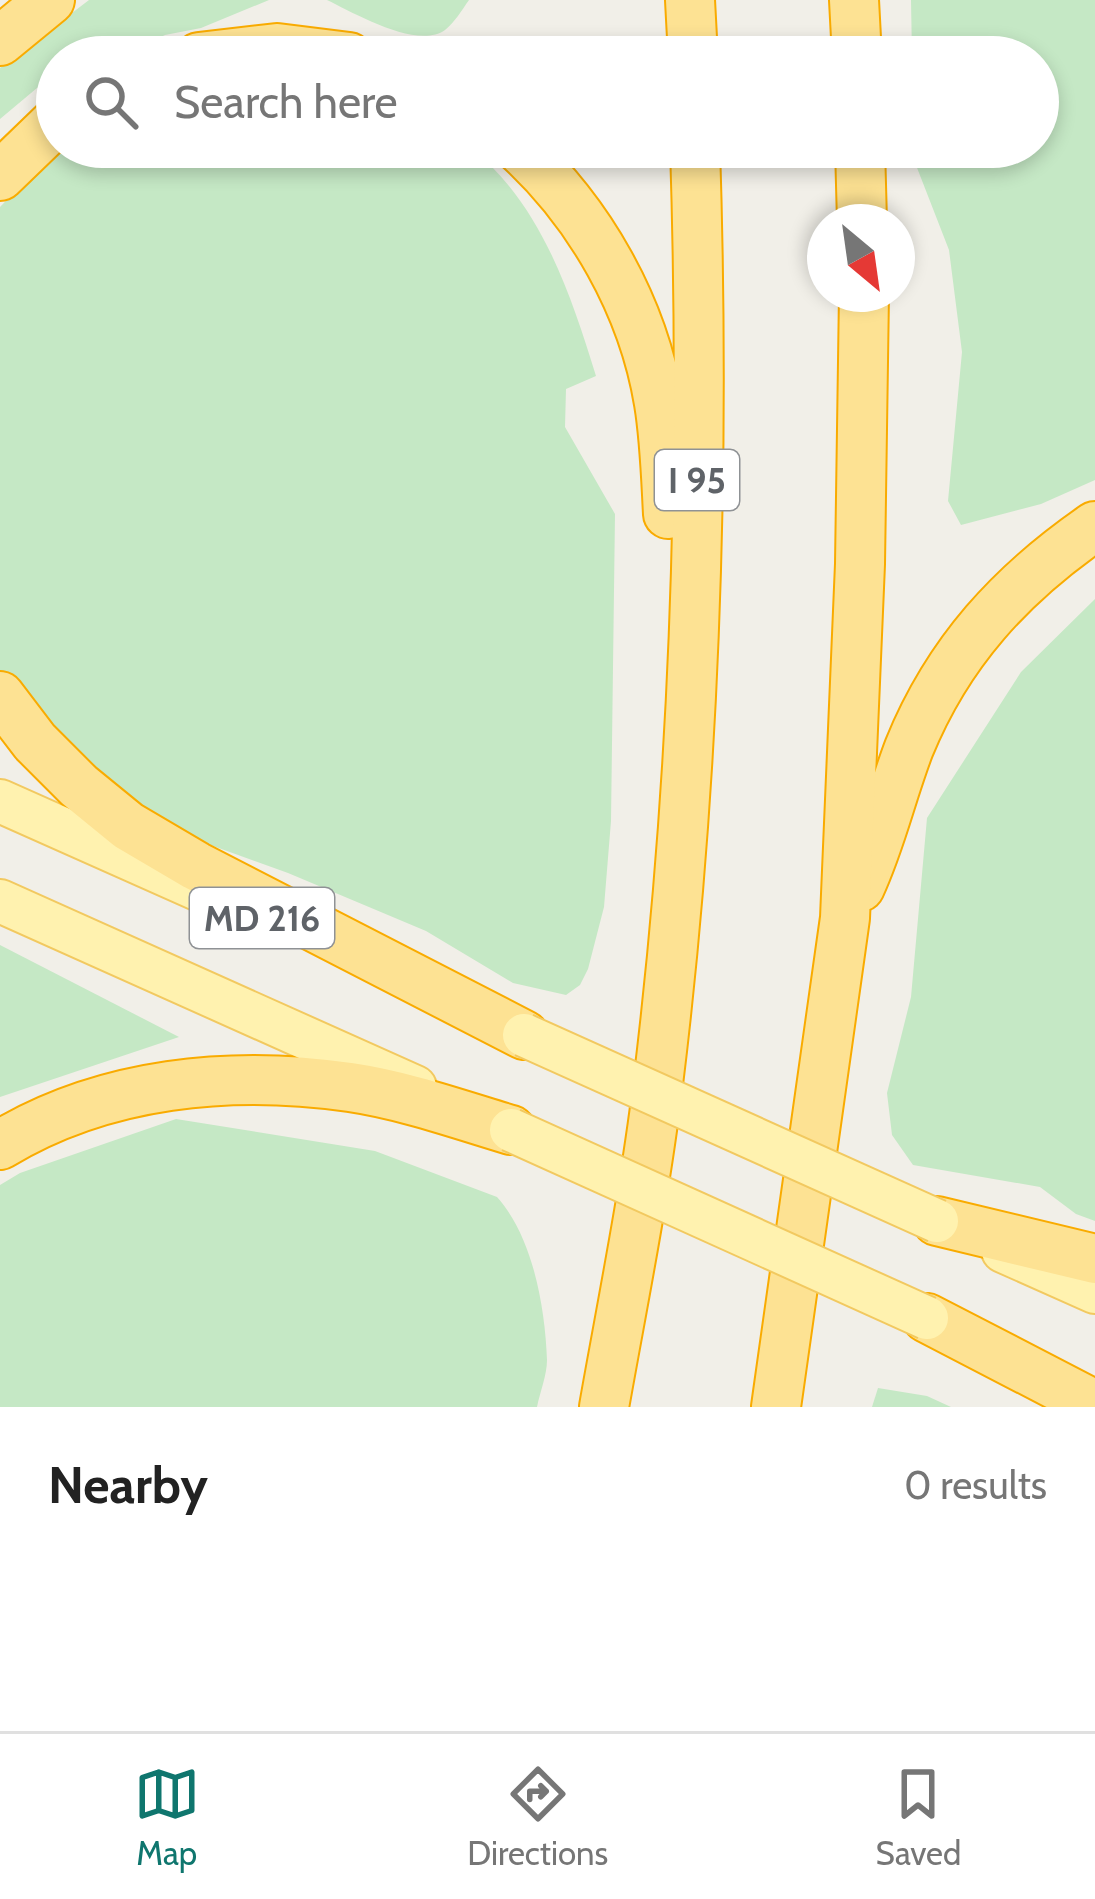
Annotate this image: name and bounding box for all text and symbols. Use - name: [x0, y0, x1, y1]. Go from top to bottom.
- search box: [36, 36, 1059, 168]
- icon: search: [78, 69, 144, 135]
- text: Search here: [174, 75, 398, 129]
- north arrow: [807, 204, 915, 312]
- road number: I 95: [655, 450, 739, 510]
- road number: MD 216: [190, 888, 334, 948]
- text: Nearby: [48, 1454, 208, 1516]
- text: 0 results: [904, 1461, 1047, 1509]
- tab: Map: [134, 1761, 200, 1873]
- tab: Directions: [467, 1761, 608, 1873]
- tab: Saved: [876, 1761, 961, 1873]

